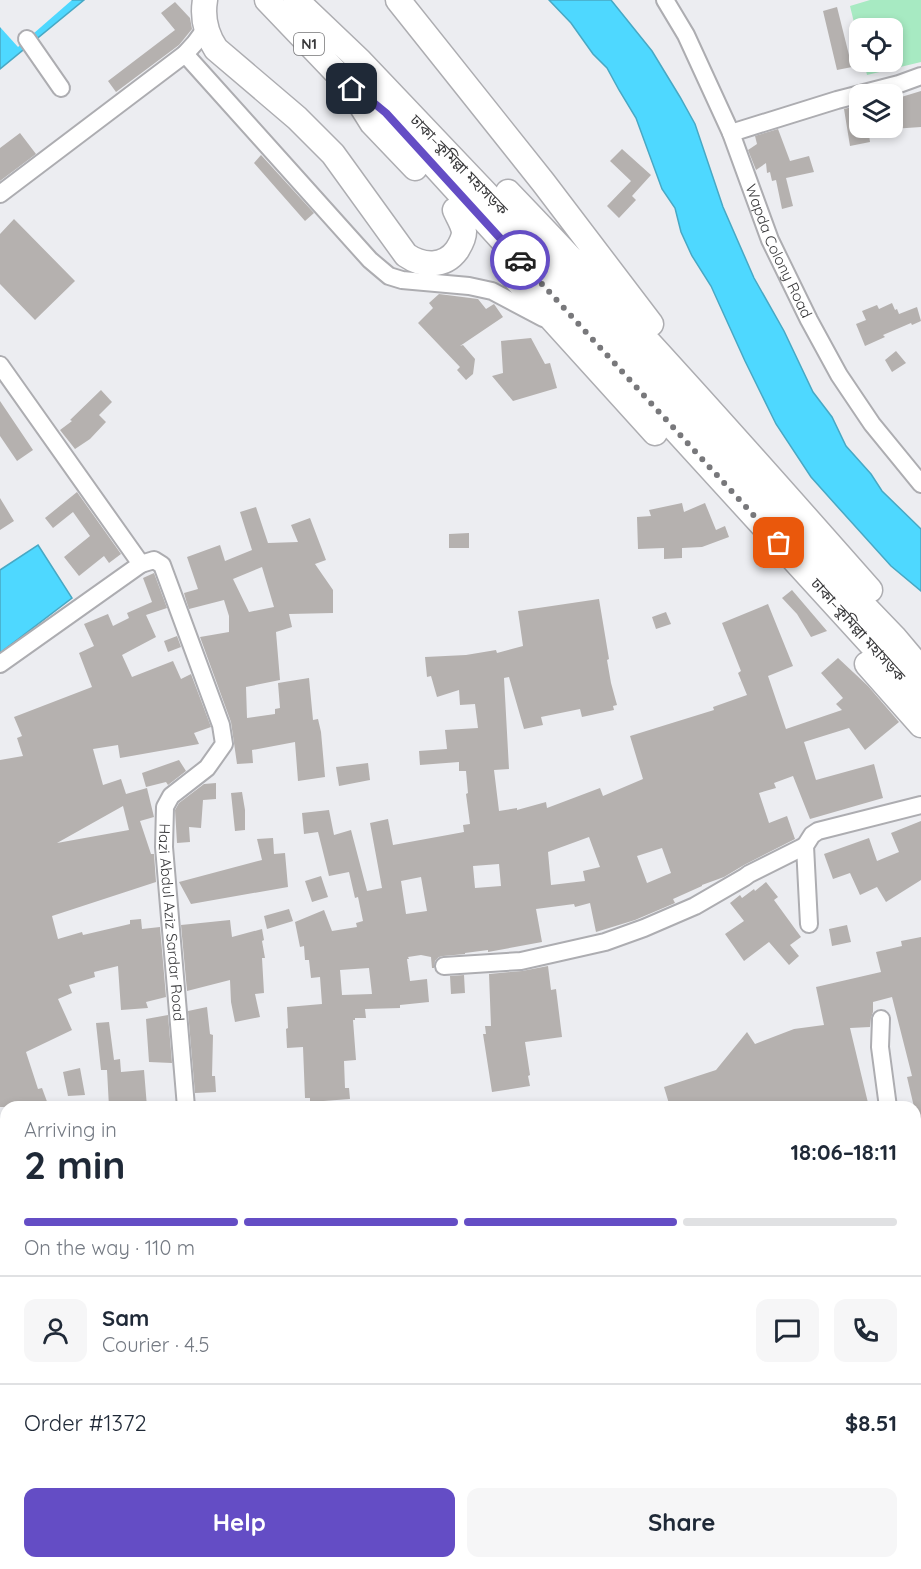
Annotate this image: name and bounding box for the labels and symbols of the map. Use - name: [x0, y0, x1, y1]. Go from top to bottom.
- road number: N1: [294, 33, 324, 55]
- pin: [326, 63, 377, 114]
- street label: ঢাকা–কুমিল্লা মহাসড়ক: [406, 110, 513, 220]
- street label: Wapda Colony Road: [741, 181, 817, 321]
- courier: [490, 230, 550, 290]
- pin: [753, 517, 804, 568]
- street label: ঢাকা–কুমিল্লা মহাসড়ক: [806, 573, 910, 686]
- street label: Hazi Abdul Aziz Sardar Road: [155, 823, 189, 1022]

